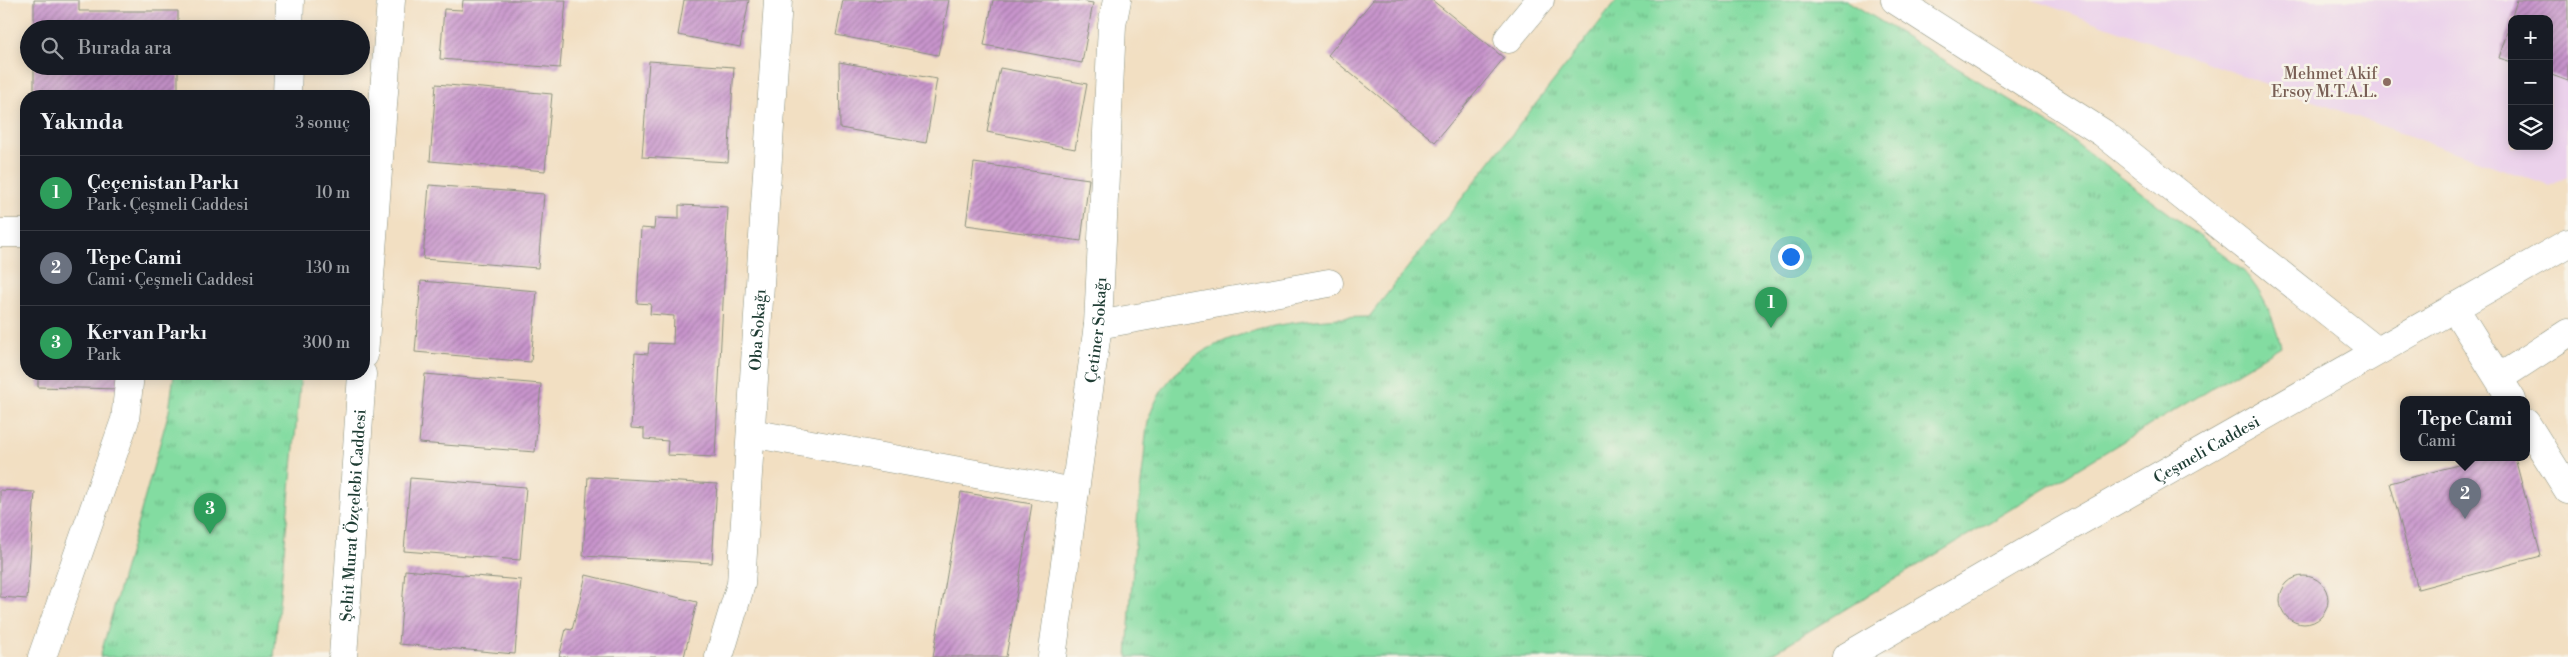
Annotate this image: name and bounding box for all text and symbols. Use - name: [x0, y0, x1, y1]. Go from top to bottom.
- map controls: [2508, 15, 2553, 150]
- button: +: [2508, 15, 2553, 60]
- search box: [20, 20, 370, 75]
- icon: search: [38, 34, 66, 62]
- text: Burada ara: [78, 36, 172, 60]
- button: −: [2508, 60, 2553, 105]
- place label: Mehmet Akif Ersoy M.T.A.L.: [2271, 64, 2378, 102]
- marker: Mehmet Akif Ersoy M.T.A.L.: [2381, 76, 2393, 88]
- button: layers: [2508, 105, 2553, 150]
- text: Yakında: [40, 110, 123, 136]
- text: 3 sonuç: [295, 113, 350, 133]
- text: Çeçenistan Parkı: [87, 171, 239, 195]
- text: 1: [52, 183, 60, 203]
- text: 10 m: [316, 183, 350, 203]
- text: Park · Çeşmeli Caddesi: [87, 195, 249, 215]
- your location: [1778, 244, 1804, 270]
- text: Tepe Cami: [87, 246, 182, 270]
- text: 2: [51, 258, 61, 278]
- text: 130 m: [306, 258, 350, 278]
- text: Cami · Çeşmeli Caddesi: [87, 270, 254, 290]
- street label: Çetiner Sokağı: [1081, 276, 1111, 384]
- pin: 1: [1755, 287, 1787, 328]
- street label: Oba Sokağı: [746, 288, 771, 371]
- text: Kervan Parkı: [87, 321, 207, 345]
- text: 3: [51, 333, 61, 353]
- text: 300 m: [303, 333, 350, 353]
- text: Park: [87, 345, 120, 365]
- popup: [2400, 396, 2530, 461]
- text: Tepe Cami: [2418, 407, 2512, 431]
- street label: Şehit Murat Özçelebi Caddesi: [336, 408, 371, 622]
- street label: Çeşmeli Caddesi: [2150, 412, 2264, 488]
- text: Cami: [2418, 431, 2456, 451]
- pin: 2: [2449, 478, 2481, 519]
- pin: 3: [194, 493, 226, 534]

